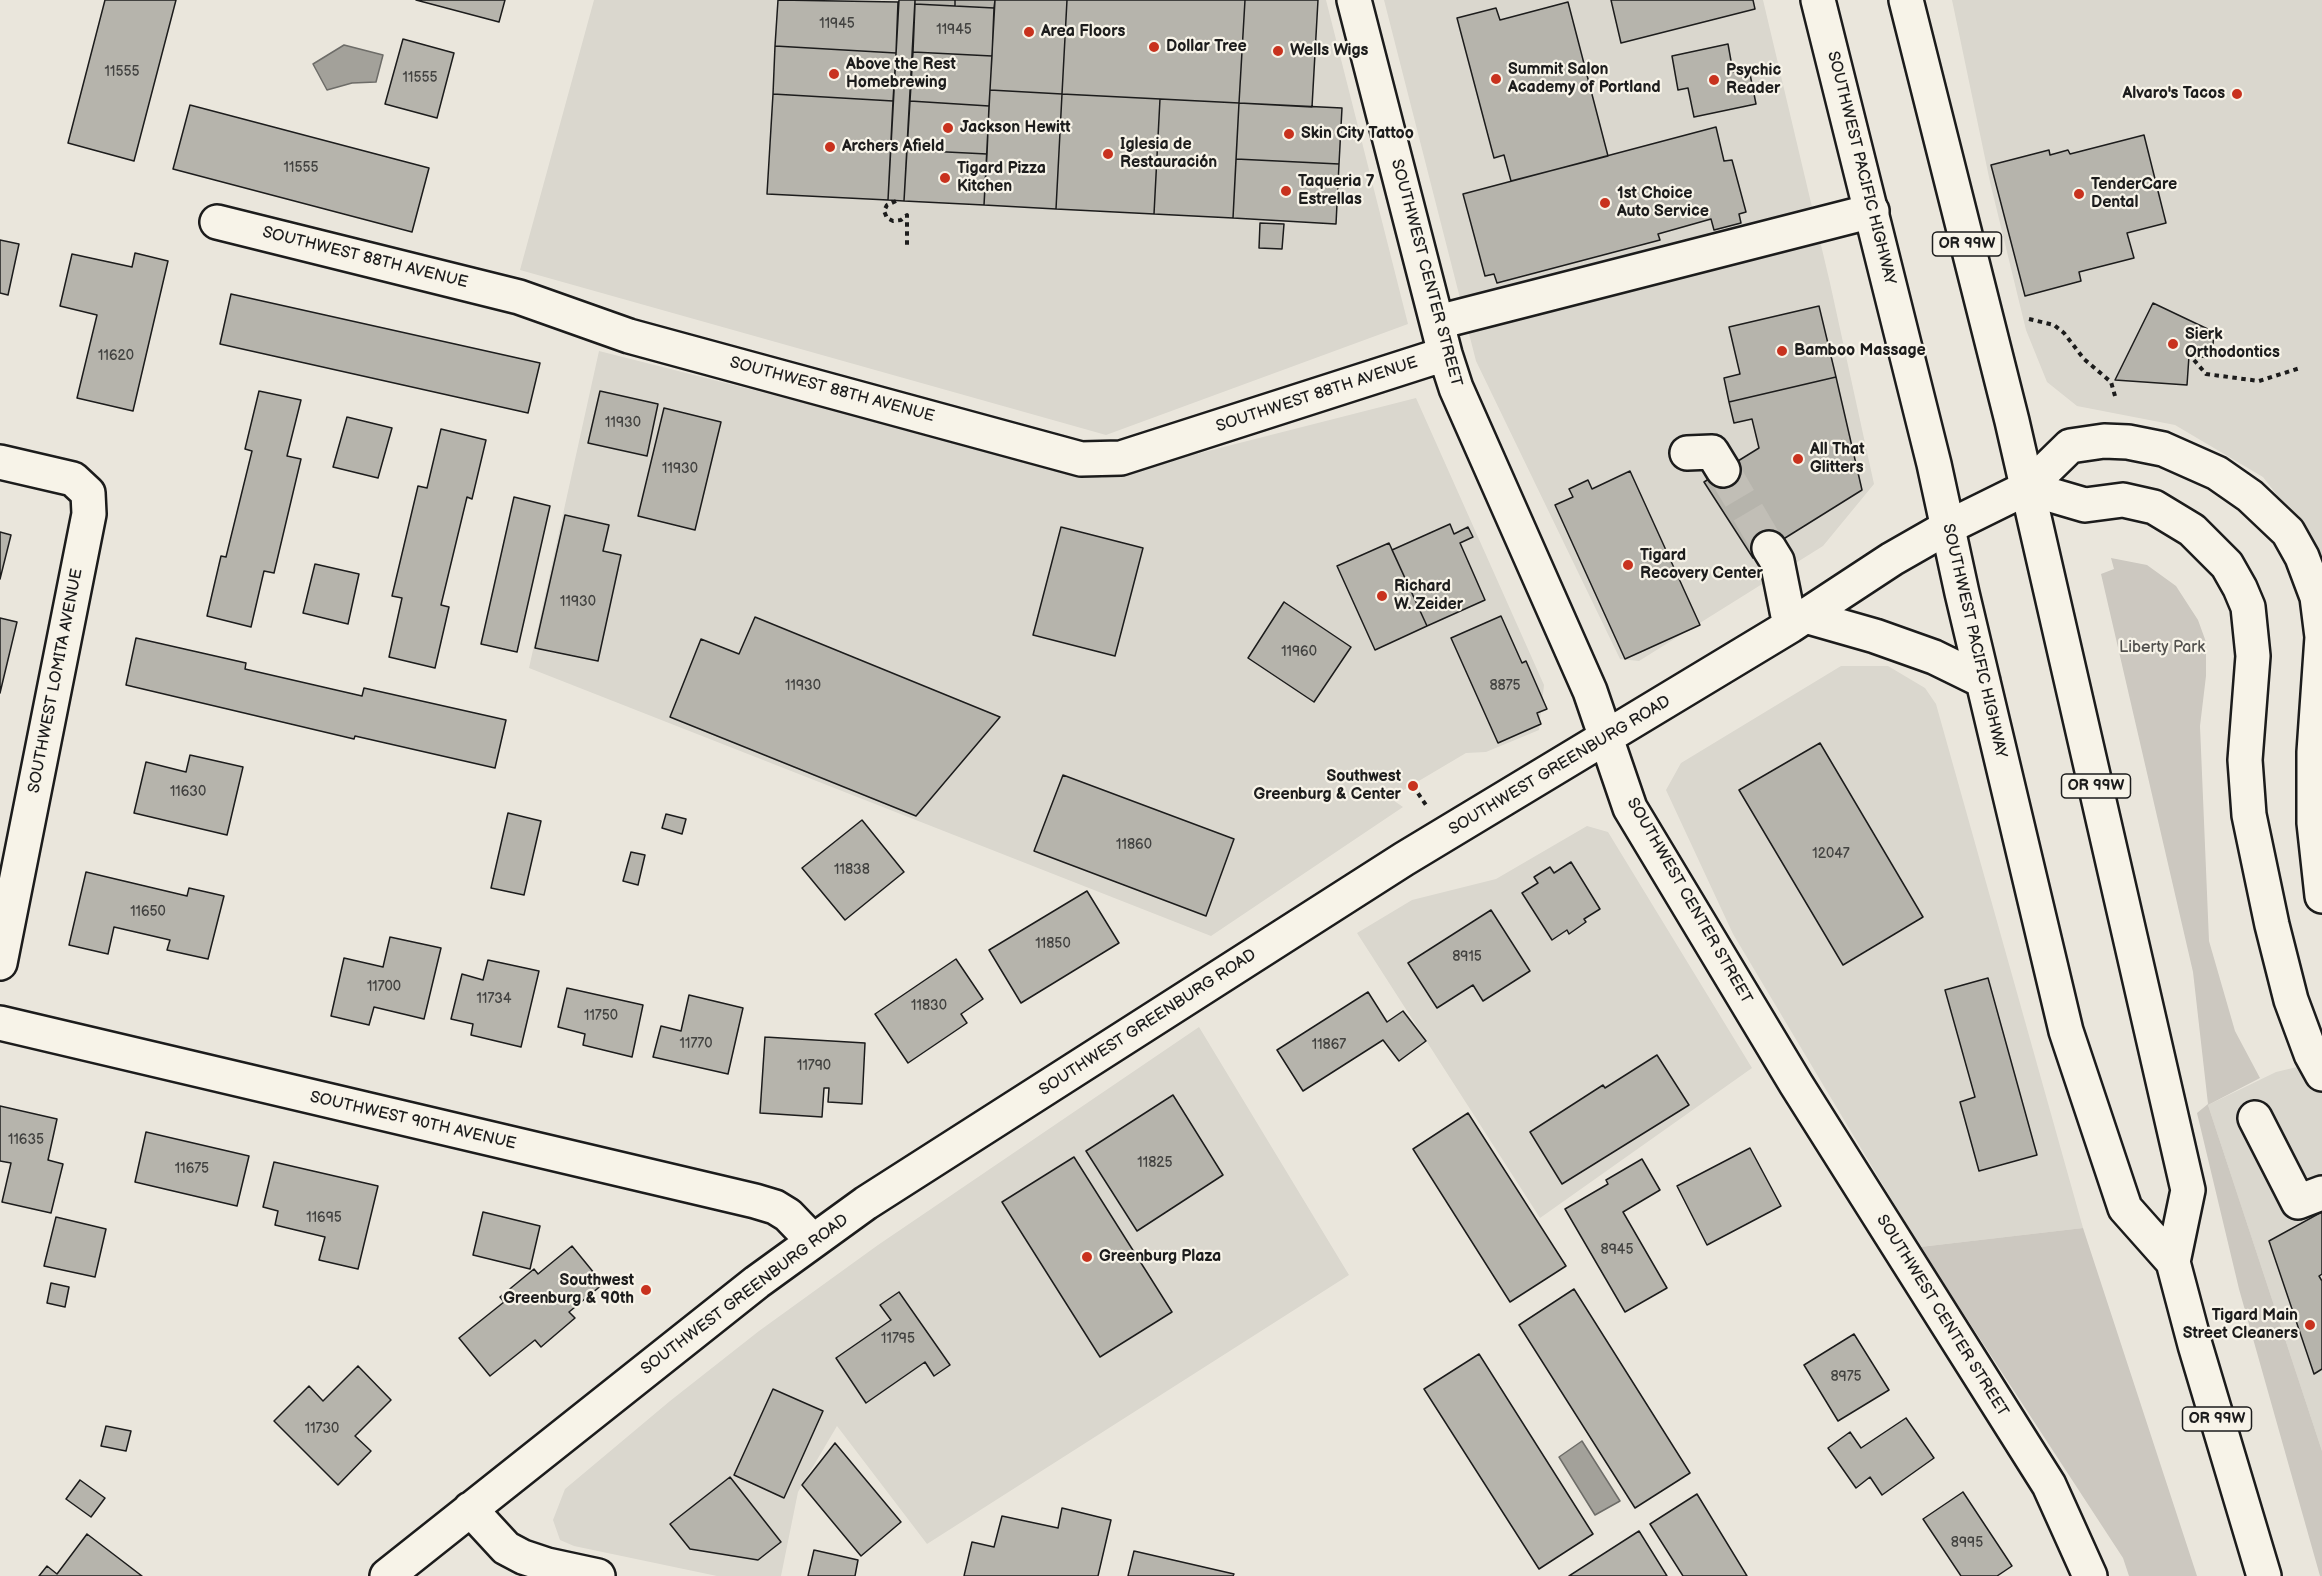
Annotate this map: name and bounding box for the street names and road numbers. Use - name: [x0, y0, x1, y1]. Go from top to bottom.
- street label: SOUTHWEST PACIFIC HIGHWAY: [1823, 49, 1899, 287]
- street label: SOUTHWEST CENTER STREET: [1386, 157, 1466, 389]
- street label: SOUTHWEST 88TH AVENUE: [260, 223, 470, 293]
- road number: OR 99W: [1932, 232, 2002, 256]
- street label: SOUTHWEST 88TH AVENUE: [728, 353, 936, 427]
- street label: SOUTHWEST 88TH AVENUE: [1214, 353, 1420, 437]
- street label: SOUTHWEST PACIFIC HIGHWAY: [1938, 522, 2010, 760]
- street label: SOUTHWEST LOMITA AVENUE: [25, 567, 87, 795]
- street label: SOUTHWEST GREENBURG ROAD: [1446, 692, 1674, 840]
- road number: OR 99W: [2062, 774, 2130, 798]
- street label: SOUTHWEST CENTER STREET: [1622, 795, 1756, 1007]
- street label: SOUTHWEST GREENBURG ROAD: [1036, 946, 1260, 1100]
- street label: SOUTHWEST 90TH AVENUE: [308, 1088, 518, 1154]
- street label: SOUTHWEST GREENBURG ROAD: [637, 1211, 853, 1379]
- street label: SOUTHWEST CENTER STREET: [1872, 1212, 2012, 1420]
- road number: OR 99W: [2182, 1407, 2252, 1431]

